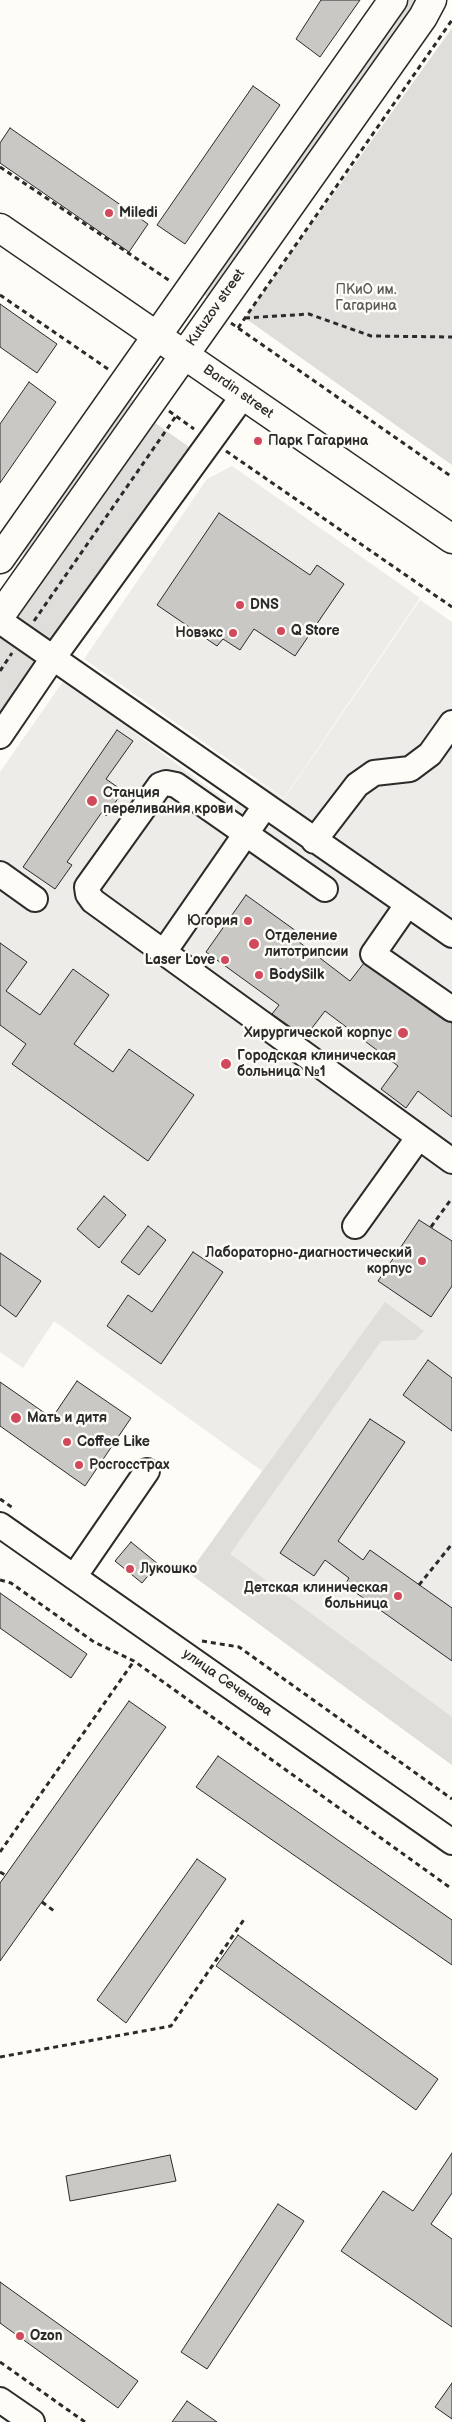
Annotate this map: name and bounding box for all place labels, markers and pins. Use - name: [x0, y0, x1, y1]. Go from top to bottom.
- place label: Miledi: [119, 205, 158, 221]
- marker: Miledi: [103, 207, 115, 219]
- place label: Парк Гагарина: [268, 433, 368, 449]
- marker: Парк Гагарина: [252, 435, 264, 447]
- place label: DNS: [250, 597, 279, 613]
- marker: DNS: [234, 599, 246, 611]
- place label: Q Store: [291, 623, 340, 639]
- place label: Новэкс: [175, 625, 223, 641]
- marker: Q Store: [275, 625, 287, 637]
- marker: Новэкс: [227, 627, 239, 639]
- place label: Станция переливания крови: [103, 785, 233, 818]
- marker: Станция переливания крови: [85, 794, 99, 808]
- place label: Югория: [187, 913, 238, 929]
- marker: Югория: [242, 915, 254, 927]
- place label: Отделение литотрипсии: [265, 928, 348, 960]
- marker: Отделение литотрипсии: [247, 937, 261, 951]
- place label: Laser Love: [145, 952, 215, 968]
- marker: Laser Love: [219, 954, 231, 966]
- place label: BodySilk: [269, 967, 324, 983]
- marker: BodySilk: [253, 969, 265, 981]
- place label: Хирургической корпус: [244, 1025, 392, 1041]
- marker: Хирургической корпус: [396, 1026, 410, 1040]
- place label: Городская клиническая больница №1: [237, 1048, 396, 1080]
- marker: Городская клиническая больница №1: [219, 1057, 233, 1071]
- place label: Лабораторно-диагностический корпус: [205, 1245, 412, 1278]
- marker: Лабораторно-диагностический корпус: [416, 1255, 428, 1267]
- place label: Мать и дитя: [27, 1410, 107, 1426]
- marker: Мать и дитя: [9, 1411, 23, 1425]
- place label: Coffee Like: [77, 1434, 150, 1450]
- marker: Coffee Like: [61, 1436, 73, 1448]
- place label: Росгосстрах: [89, 1457, 169, 1473]
- marker: Росгосстрах: [73, 1459, 85, 1471]
- place label: Лукошко: [140, 1561, 197, 1577]
- marker: Лукошко: [124, 1563, 136, 1575]
- place label: Детская клиническая больница: [244, 1580, 388, 1612]
- marker: Детская клиническая больница: [392, 1590, 404, 1602]
- place label: Ozon: [30, 2328, 63, 2344]
- marker: Ozon: [14, 2330, 26, 2342]

